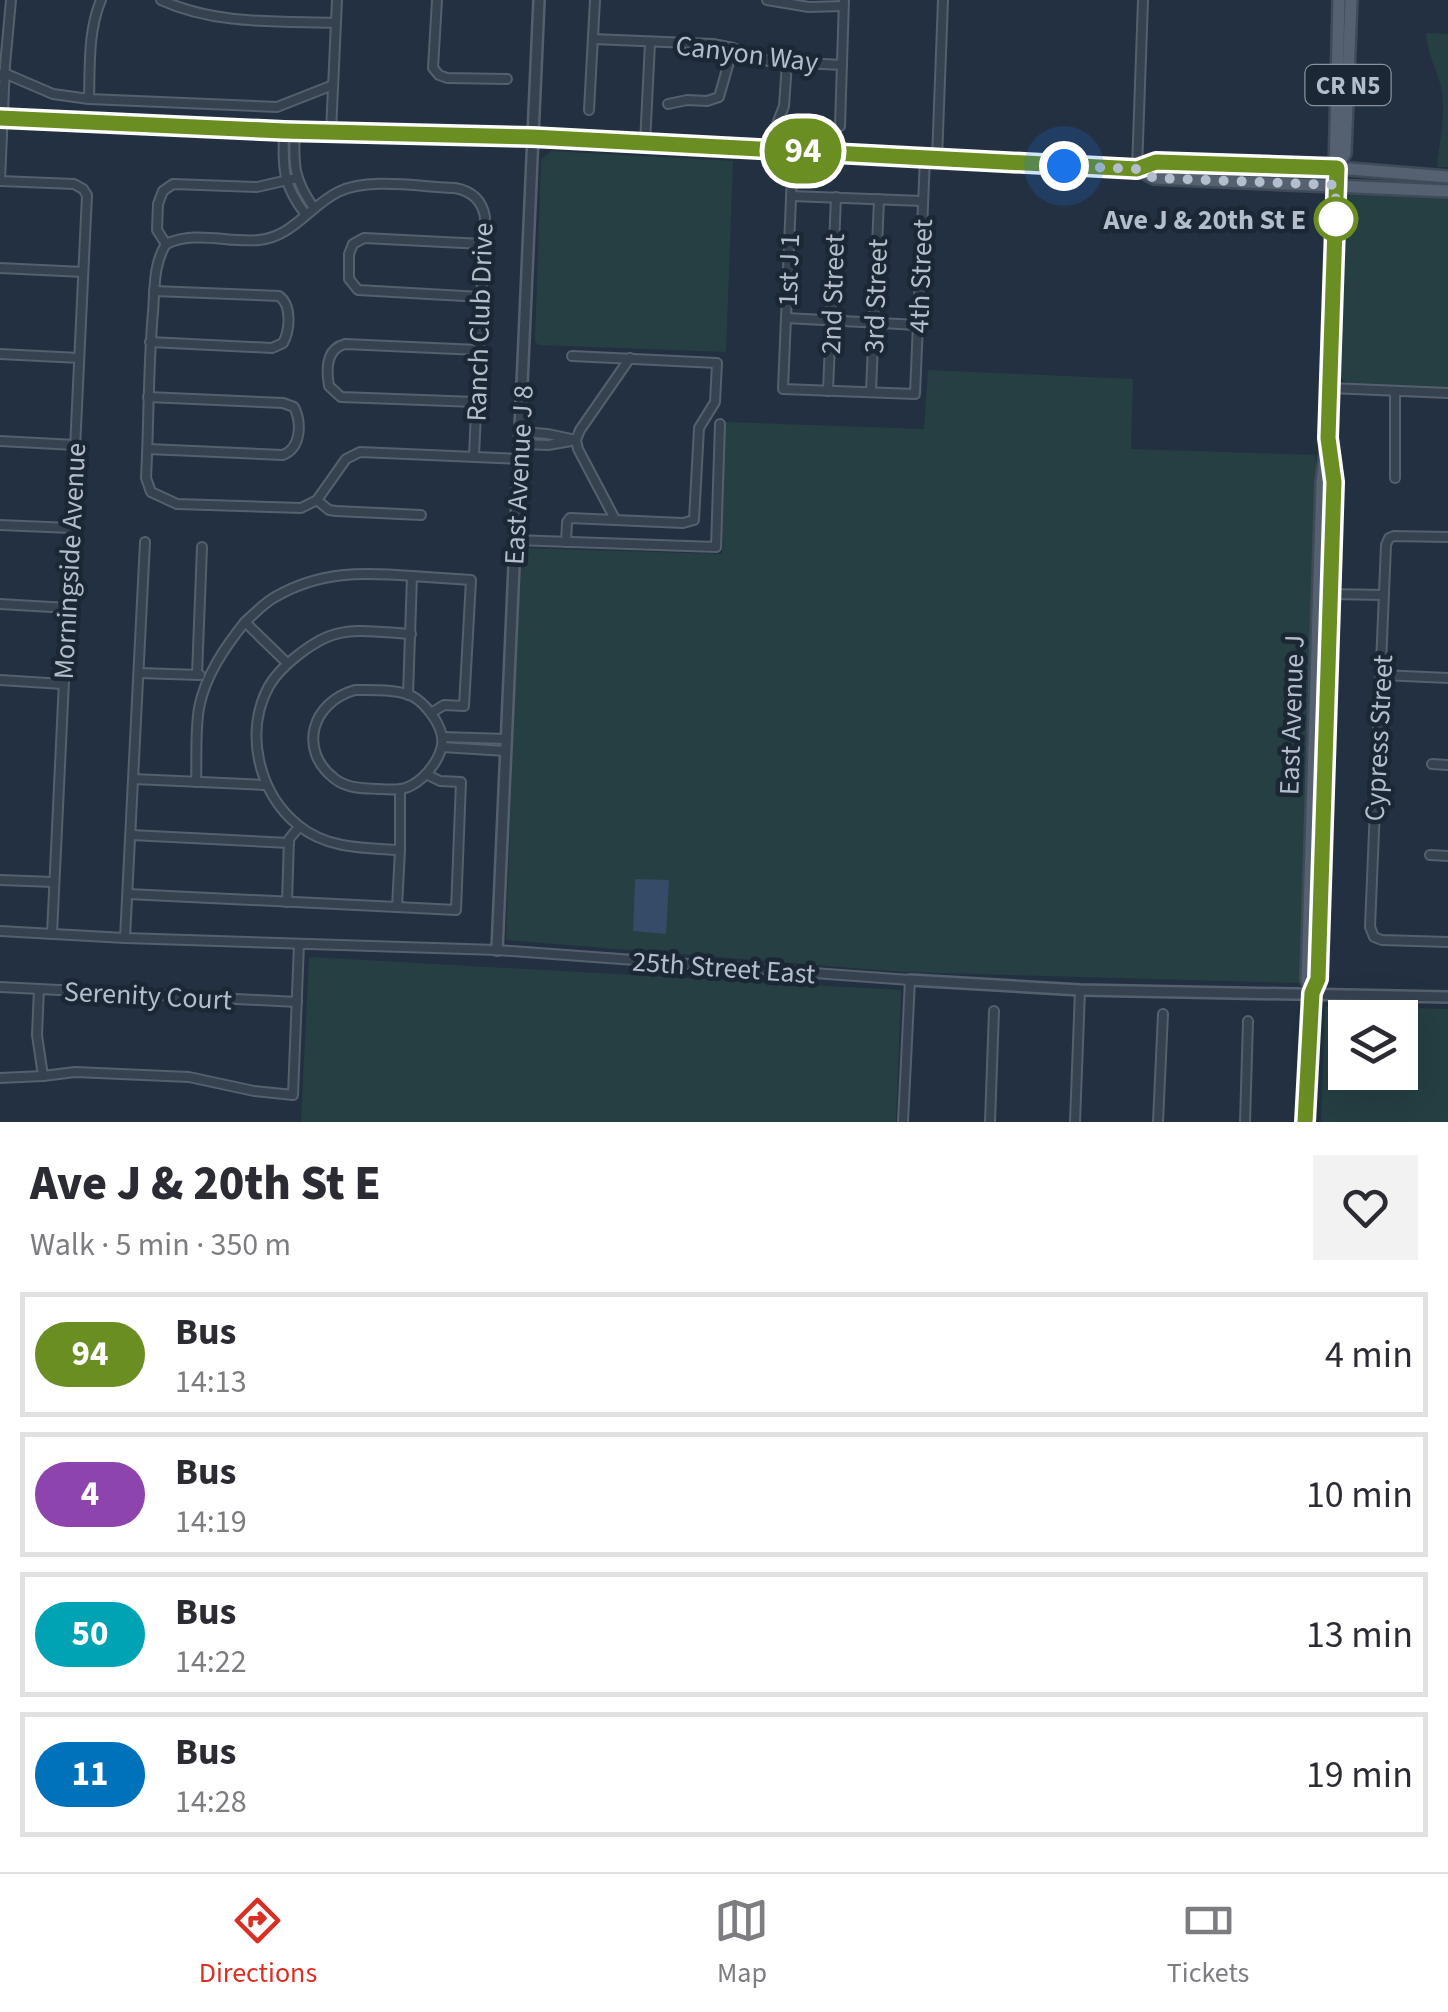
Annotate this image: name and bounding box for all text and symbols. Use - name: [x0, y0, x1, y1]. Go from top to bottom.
- street label: Canyon Way: [673, 25, 820, 83]
- road number: CR N5: [1306, 65, 1390, 105]
- line badge: 94: [758, 118, 848, 184]
- text: 94: [785, 126, 821, 176]
- your location: [1039, 141, 1089, 191]
- marker: Ave J & 20th St E: [1315, 198, 1357, 240]
- place label: Ave J & 20th St E: [1102, 200, 1306, 240]
- street label: 4th Street: [899, 218, 943, 334]
- street label: Ranch Club Drive: [457, 222, 503, 422]
- street label: 1st J 1: [768, 233, 810, 307]
- street label: 2nd Street: [811, 233, 855, 355]
- street label: 3rd Street: [854, 238, 898, 354]
- street label: East Avenue J 8: [494, 384, 544, 566]
- street label: Morningside Avenue: [44, 442, 96, 680]
- street label: East Avenue J: [1269, 634, 1315, 796]
- street label: Cypress Street: [1355, 653, 1403, 822]
- street label: 25th Street East: [631, 942, 817, 994]
- street label: Serenity Court: [63, 972, 233, 1020]
- map controls: [1328, 1000, 1418, 1090]
- button: layers: [1328, 1000, 1418, 1090]
- text: Ave J & 20th St E: [30, 1150, 381, 1218]
- button: heart: [1313, 1155, 1418, 1260]
- text: Walk · 5 min · 350 m: [30, 1222, 291, 1268]
- text: Bus: [175, 1305, 236, 1359]
- text: 4 min: [1325, 1328, 1413, 1382]
- text: 94: [72, 1329, 108, 1379]
- text: 14:13: [175, 1359, 247, 1405]
- text: Bus: [175, 1445, 236, 1499]
- text: 10 min: [1306, 1468, 1413, 1522]
- text: 4: [81, 1469, 99, 1519]
- text: 14:19: [175, 1499, 247, 1545]
- text: Bus: [175, 1585, 236, 1639]
- text: 13 min: [1306, 1608, 1413, 1662]
- text: 50: [72, 1609, 108, 1659]
- text: 14:22: [175, 1639, 247, 1685]
- text: Bus: [175, 1725, 236, 1779]
- text: 19 min: [1306, 1748, 1413, 1802]
- text: 11: [72, 1749, 108, 1799]
- text: 14:28: [175, 1779, 247, 1825]
- tab: Directions: [199, 1893, 317, 1993]
- tab: Map: [714, 1893, 769, 1993]
- tab: Tickets: [1167, 1893, 1249, 1993]

